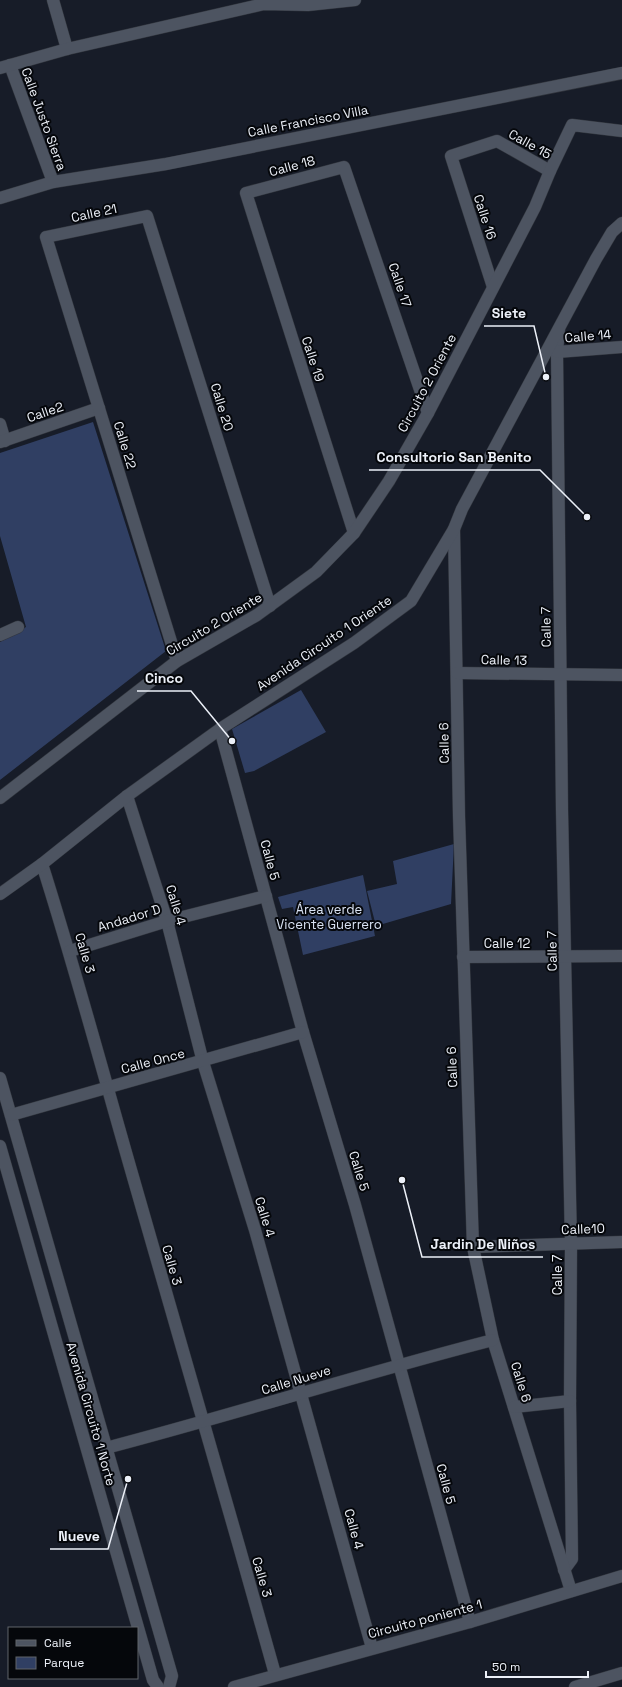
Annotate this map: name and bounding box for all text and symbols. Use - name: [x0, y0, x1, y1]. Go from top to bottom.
- street label: Calle Justo Sierra: [17, 65, 71, 173]
- street label: Calle Francisco Villa: [246, 101, 370, 141]
- street label: Calle 15: [506, 125, 555, 163]
- street label: Calle 18: [267, 152, 317, 180]
- street label: Calle 16: [470, 192, 500, 242]
- street label: Calle 21: [69, 200, 119, 226]
- street label: Calle 17: [384, 260, 416, 310]
- callout: Siete: [484, 300, 534, 326]
- text: Siete: [492, 304, 526, 322]
- street label: Calle 14: [564, 325, 612, 347]
- street label: Circuito 2 Oriente: [394, 331, 460, 435]
- street label: Calle 19: [298, 334, 328, 384]
- street label: Calle 20: [207, 381, 237, 433]
- street label: Calle2: [24, 398, 66, 426]
- street label: Calle 22: [110, 419, 140, 471]
- callout: Consultorio San Benito: [369, 444, 540, 470]
- text: Consultorio San Benito: [376, 448, 532, 466]
- street label: Circuito 2 Oriente: [163, 589, 265, 659]
- street label: Avenida Circuito 1 Oriente: [253, 591, 395, 695]
- street label: Calle 7: [537, 607, 555, 647]
- street label: Calle 13: [481, 651, 528, 669]
- callout: Cinco: [137, 665, 191, 691]
- text: Cinco: [145, 669, 183, 687]
- street label: Calle 6: [435, 722, 453, 764]
- street label: Calle 5: [256, 838, 284, 882]
- street label: Calle 4: [162, 883, 190, 927]
- street label: Andador D: [95, 900, 163, 936]
- park label: Área verde Vicente Guerrero: [276, 901, 382, 933]
- street label: Calle 3: [71, 931, 99, 975]
- street label: Calle 7: [543, 931, 561, 971]
- street label: Calle 12: [484, 935, 530, 952]
- street label: Calle Once: [119, 1044, 187, 1078]
- street label: Calle 6: [443, 1046, 461, 1088]
- street label: Calle 5: [345, 1149, 373, 1193]
- street label: Calle 4: [251, 1195, 279, 1239]
- street label: Calle10: [561, 1220, 605, 1238]
- callout: Jardin De Niños: [422, 1231, 543, 1257]
- text: Jardin De Niños: [431, 1235, 535, 1253]
- street label: Calle 3: [158, 1243, 186, 1287]
- street label: Calle 7: [549, 1255, 566, 1295]
- street label: Avenida Circuito 1 Norte: [62, 1340, 120, 1488]
- street label: Calle 6: [507, 1360, 535, 1404]
- street label: Calle Nueve: [259, 1361, 333, 1399]
- street label: Calle 5: [432, 1462, 460, 1506]
- street label: Calle 4: [340, 1507, 368, 1551]
- callout: Nueve: [50, 1523, 108, 1549]
- text: Nueve: [58, 1527, 100, 1545]
- street label: Calle 3: [248, 1555, 276, 1599]
- street label: Circuito poniente 1: [366, 1596, 484, 1642]
- legend: [8, 1627, 138, 1679]
- text: Calle: [44, 1635, 72, 1651]
- scale bar: [486, 1653, 588, 1679]
- text: Parque: [44, 1655, 84, 1671]
- text: 50 m: [492, 1659, 520, 1675]

